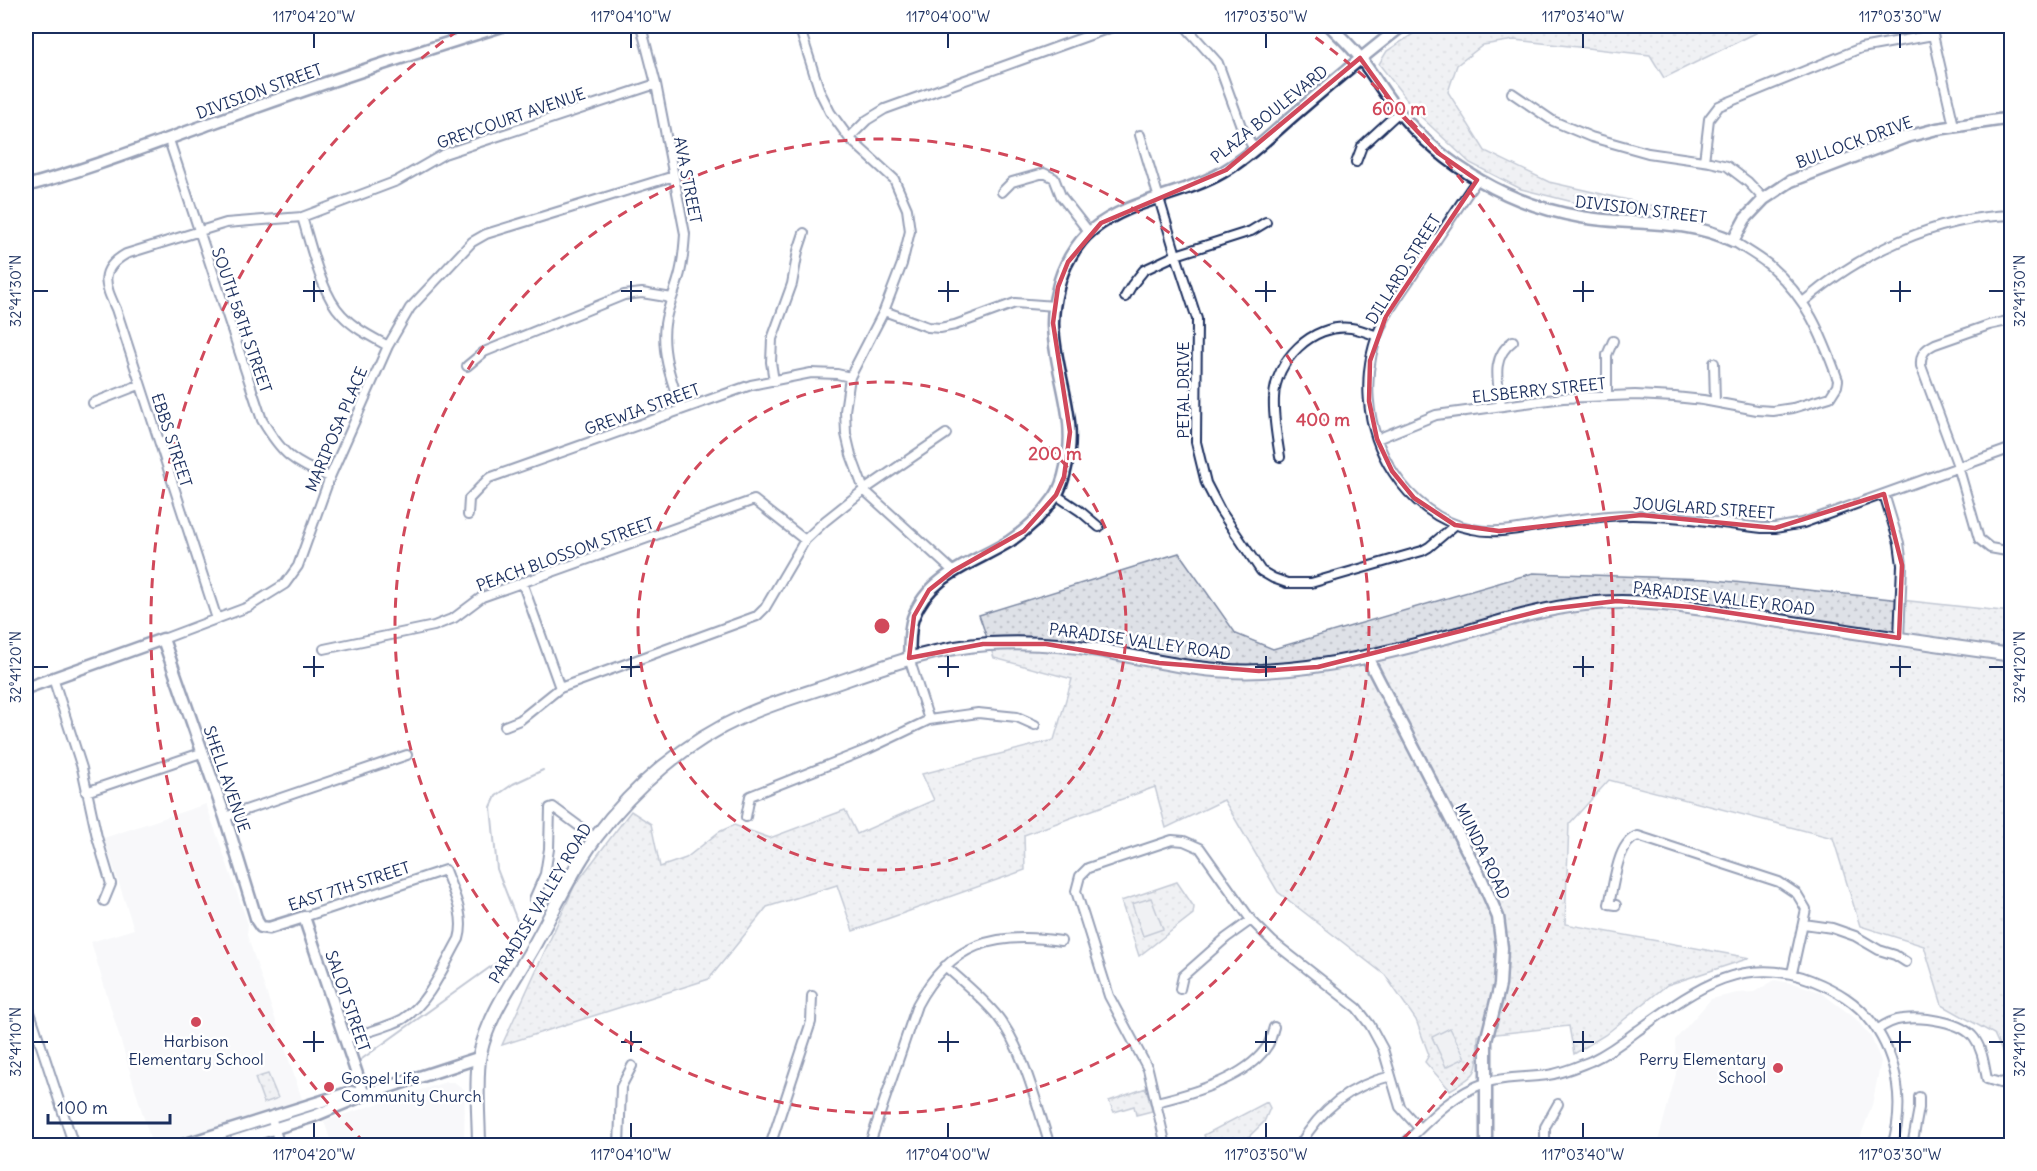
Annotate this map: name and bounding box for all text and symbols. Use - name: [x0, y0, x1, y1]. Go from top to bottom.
- text: 117°04'20"W: [273, 7, 356, 26]
- text: 117°04'10"W: [591, 7, 671, 26]
- text: 117°04'00"W: [906, 7, 990, 26]
- text: 117°03'50"W: [1225, 7, 1308, 26]
- text: 117°03'40"W: [1542, 7, 1625, 26]
- text: 117°03'30"W: [1859, 7, 1942, 26]
- street label: DIVISION STREET: [193, 59, 325, 123]
- street label: PLAZA BOULEVARD: [1206, 61, 1332, 167]
- street label: GREYCOURT AVENUE: [434, 83, 588, 153]
- text: 600 m: [1372, 97, 1426, 120]
- street label: BULLOCK DRIVE: [1793, 112, 1915, 172]
- street label: AVA STREET: [670, 135, 706, 225]
- street label: DIVISION STREET: [1574, 191, 1708, 227]
- street label: DILLARD STREET: [1361, 210, 1445, 328]
- street label: SOUTH 58TH STREET: [208, 245, 276, 395]
- text: 32°41'30"N: [6, 255, 25, 327]
- text: 32°41'30"N: [2010, 255, 2029, 327]
- street label: PETAL DRIVE: [1173, 341, 1193, 439]
- street label: MARIPOSA PLACE: [301, 364, 371, 494]
- street label: ELSBERRY STREET: [1471, 373, 1607, 407]
- street label: GREWIA STREET: [582, 379, 702, 439]
- street label: EBBS STREET: [147, 390, 197, 490]
- text: 400 m: [1296, 408, 1350, 431]
- text: 200 m: [1028, 442, 1082, 465]
- street label: JOUGLARD STREET: [1632, 493, 1776, 523]
- street label: PEACH BLOSSOM STREET: [474, 513, 656, 595]
- street label: PARADISE VALLEY ROAD: [1632, 577, 1816, 619]
- centre of rings: [872, 616, 892, 636]
- street label: PARADISE VALLEY ROAD: [1048, 618, 1232, 664]
- text: 32°41'20"N: [6, 631, 25, 703]
- text: 32°41'20"N: [2010, 631, 2029, 703]
- street label: SHELL AVENUE: [199, 723, 255, 835]
- street label: MUNDA ROAD: [1451, 800, 1515, 902]
- street label: PARADISE VALLEY ROAD: [484, 819, 596, 987]
- street label: EAST 7TH STREET: [286, 857, 412, 915]
- street label: SALOT STREET: [321, 948, 375, 1054]
- text: 32°41'10"N: [6, 1007, 25, 1077]
- text: 32°41'10"N: [2010, 1007, 2029, 1077]
- marker: Harbison Elementary School: [189, 1015, 203, 1029]
- place label: Harbison Elementary School: [128, 1031, 264, 1069]
- place label: Perry Elementary School: [1639, 1049, 1766, 1087]
- marker: Perry Elementary School: [1771, 1061, 1785, 1075]
- place label: Gospel Life Community Church: [341, 1068, 482, 1106]
- marker: Gospel Life Community Church: [322, 1080, 336, 1094]
- scale bar: [48, 1087, 170, 1125]
- text: 100 m: [57, 1096, 108, 1119]
- text: 117°04'20"W: [273, 1145, 356, 1164]
- text: 117°04'10"W: [591, 1145, 671, 1164]
- text: 117°04'00"W: [906, 1145, 990, 1164]
- text: 117°03'50"W: [1225, 1145, 1308, 1164]
- text: 117°03'40"W: [1542, 1145, 1625, 1164]
- text: 117°03'30"W: [1859, 1145, 1942, 1164]

